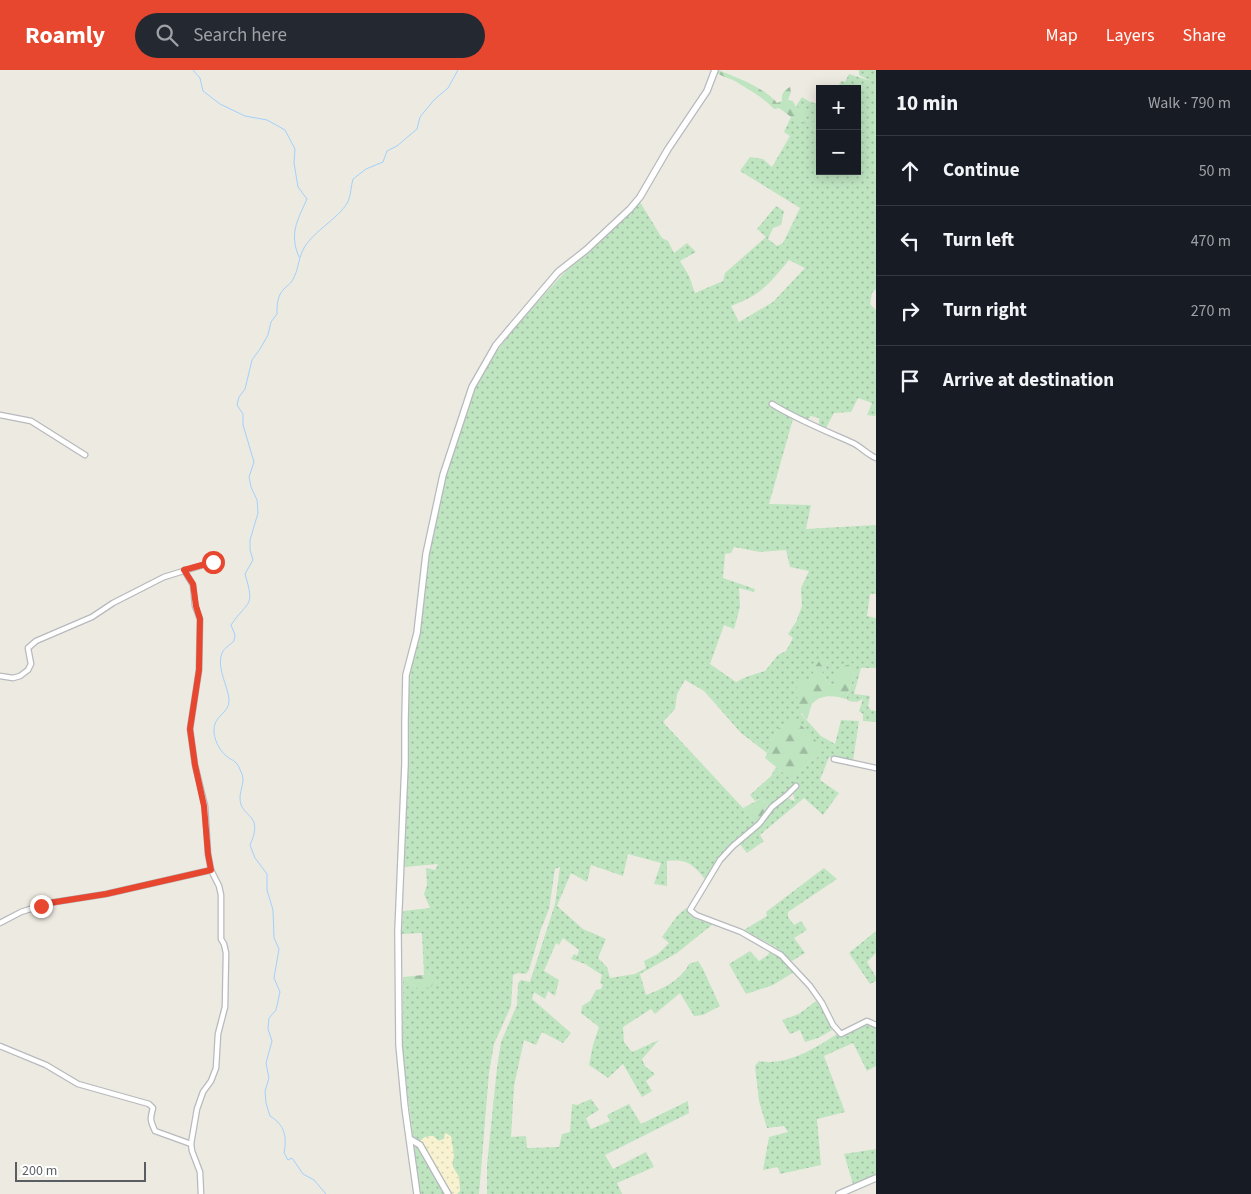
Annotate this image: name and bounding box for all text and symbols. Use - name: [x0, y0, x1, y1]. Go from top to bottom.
- search box: [135, 13, 485, 58]
- text: Roamly: [25, 18, 105, 53]
- icon: search: [153, 21, 181, 49]
- text: Search here: [193, 22, 287, 49]
- text: Map: [1046, 23, 1078, 48]
- text: Layers: [1106, 23, 1155, 48]
- text: Share: [1183, 23, 1226, 48]
- map controls: [816, 85, 861, 175]
- button: +: [816, 85, 861, 130]
- text: 10 min: [896, 88, 958, 118]
- text: Walk · 790 m: [1148, 92, 1231, 114]
- button: −: [816, 130, 861, 175]
- icon: ahead: [896, 157, 924, 185]
- text: Continue: [943, 157, 1020, 184]
- text: 50 m: [1199, 160, 1231, 182]
- icon: left: [896, 227, 924, 255]
- text: Turn left: [943, 227, 1014, 254]
- text: 470 m: [1191, 230, 1231, 252]
- icon: right: [896, 297, 924, 325]
- text: Turn right: [943, 297, 1027, 324]
- text: 270 m: [1191, 300, 1231, 322]
- icon: arrive: [896, 367, 924, 395]
- text: Arrive at destination: [943, 367, 1114, 394]
- route start: [202, 551, 225, 574]
- route end: [30, 895, 53, 918]
- scale bar: [15, 1159, 146, 1182]
- text: 200 m: [22, 1161, 57, 1181]

